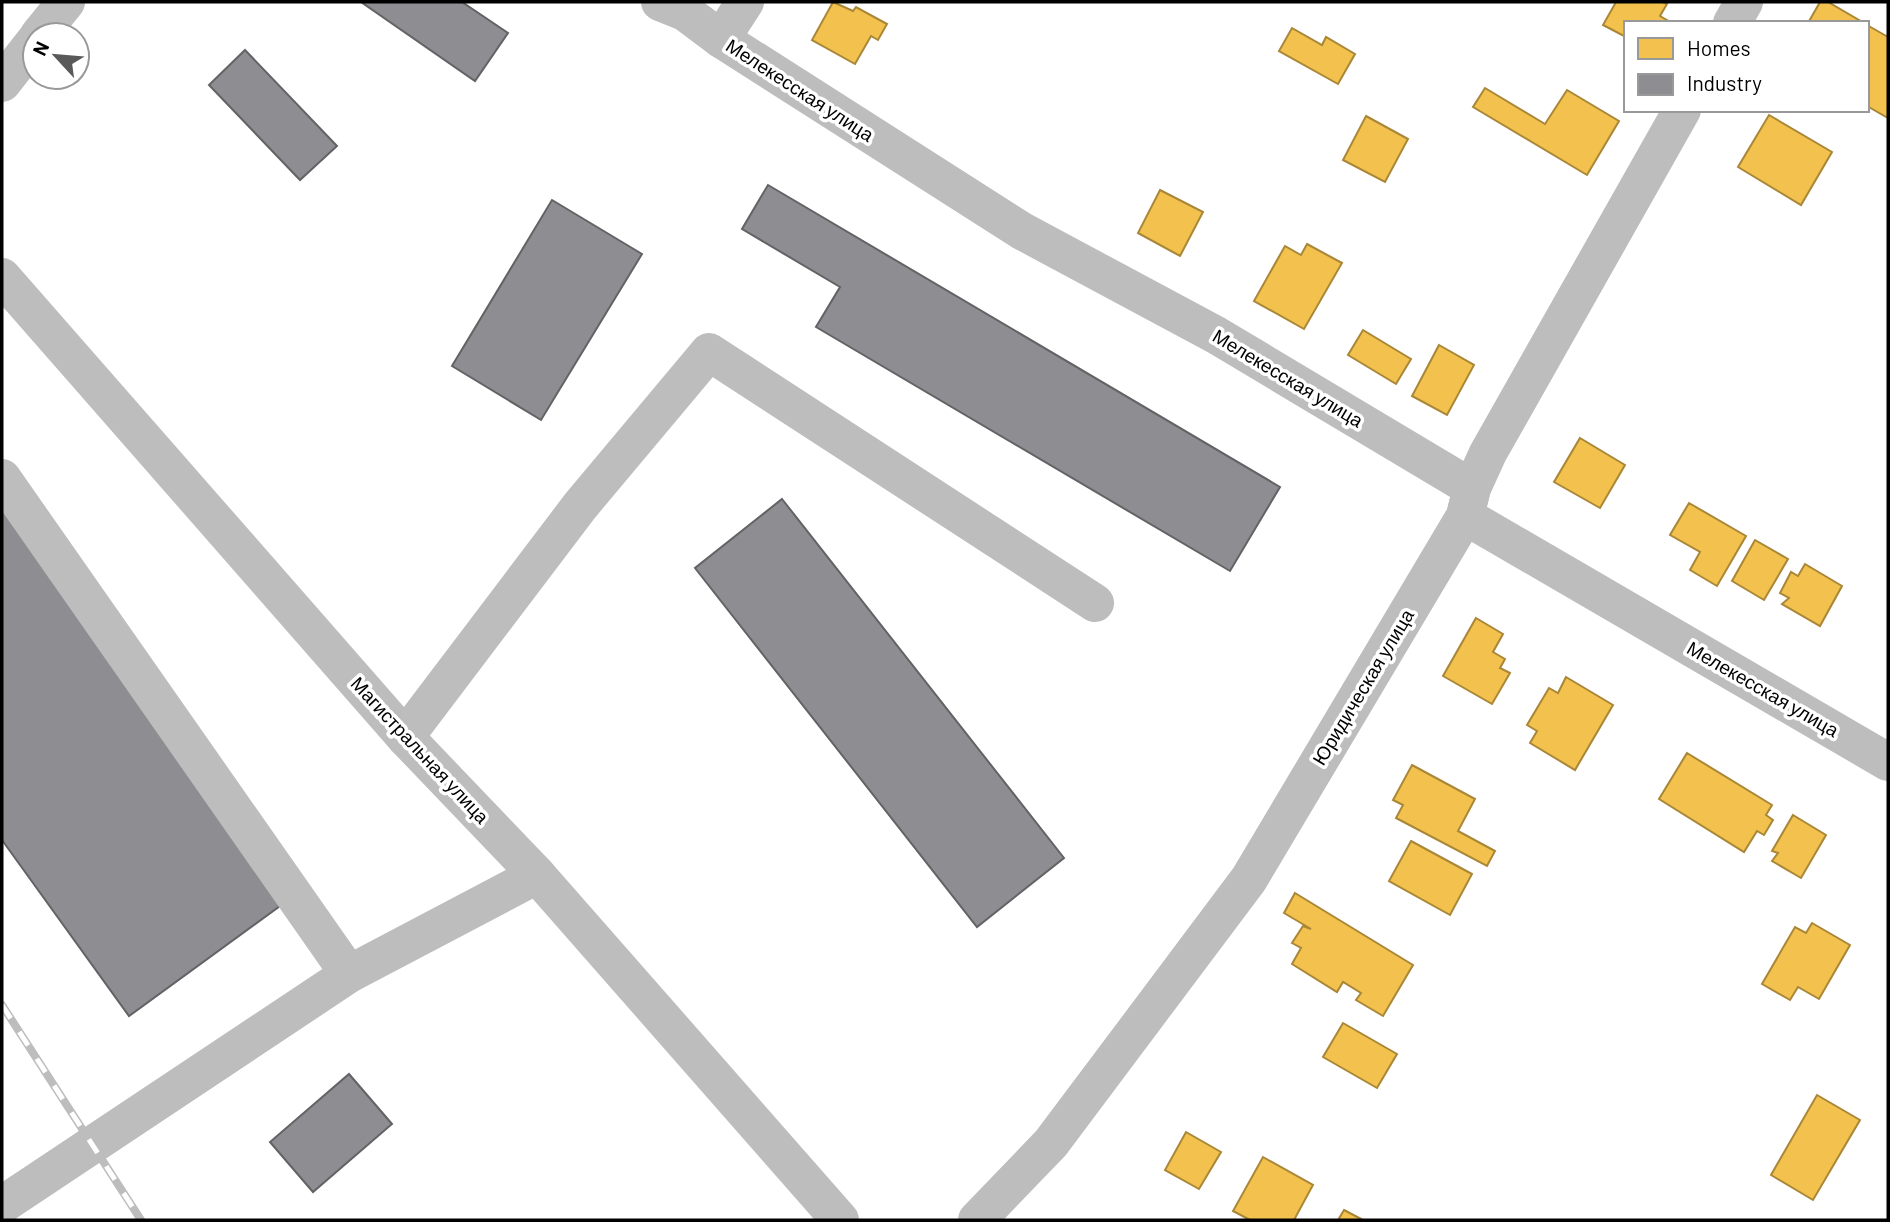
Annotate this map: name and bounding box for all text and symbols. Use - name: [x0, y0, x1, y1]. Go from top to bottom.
- north arrow: [21, 21, 91, 91]
- legend: [1624, 21, 1869, 112]
- street label: Мелекесская улица: [722, 33, 879, 146]
- text: Homes: [1687, 35, 1751, 60]
- text: N: [27, 38, 53, 59]
- text: Industry: [1687, 70, 1762, 95]
- street label: Мелекесская улица: [1209, 324, 1368, 432]
- street label: Юридическая улица: [1307, 604, 1418, 769]
- street label: Мелекесская улица: [1683, 636, 1844, 742]
- street label: Магистральная улица: [347, 672, 494, 828]

